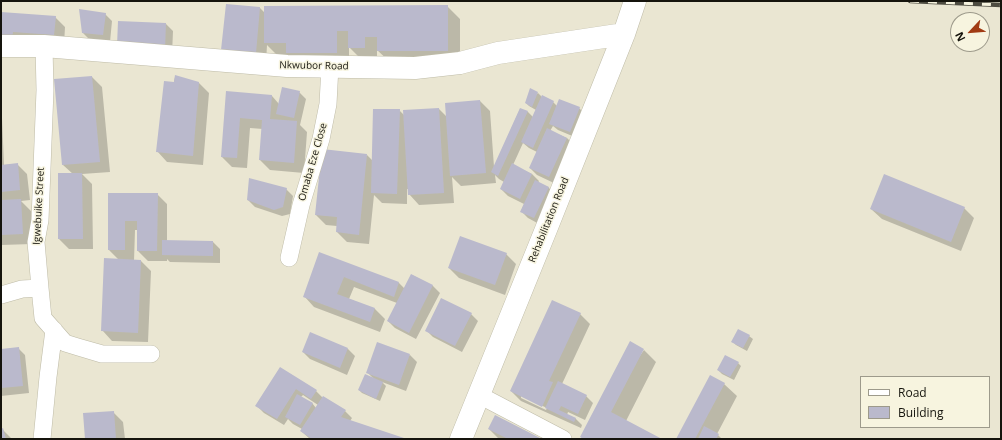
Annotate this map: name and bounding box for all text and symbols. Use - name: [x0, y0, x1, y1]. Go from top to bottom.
- north arrow: [950, 12, 990, 52]
- text: N: [951, 30, 968, 44]
- street label: Nkwubor Road: [279, 59, 349, 73]
- street label: Omaba Eze Close: [296, 122, 330, 202]
- street label: Igwebuike Street: [31, 167, 47, 245]
- street label: Rehabilitation Road: [526, 176, 572, 264]
- legend: [860, 376, 990, 428]
- text: Road: [898, 384, 927, 401]
- text: Building: [898, 404, 943, 421]

